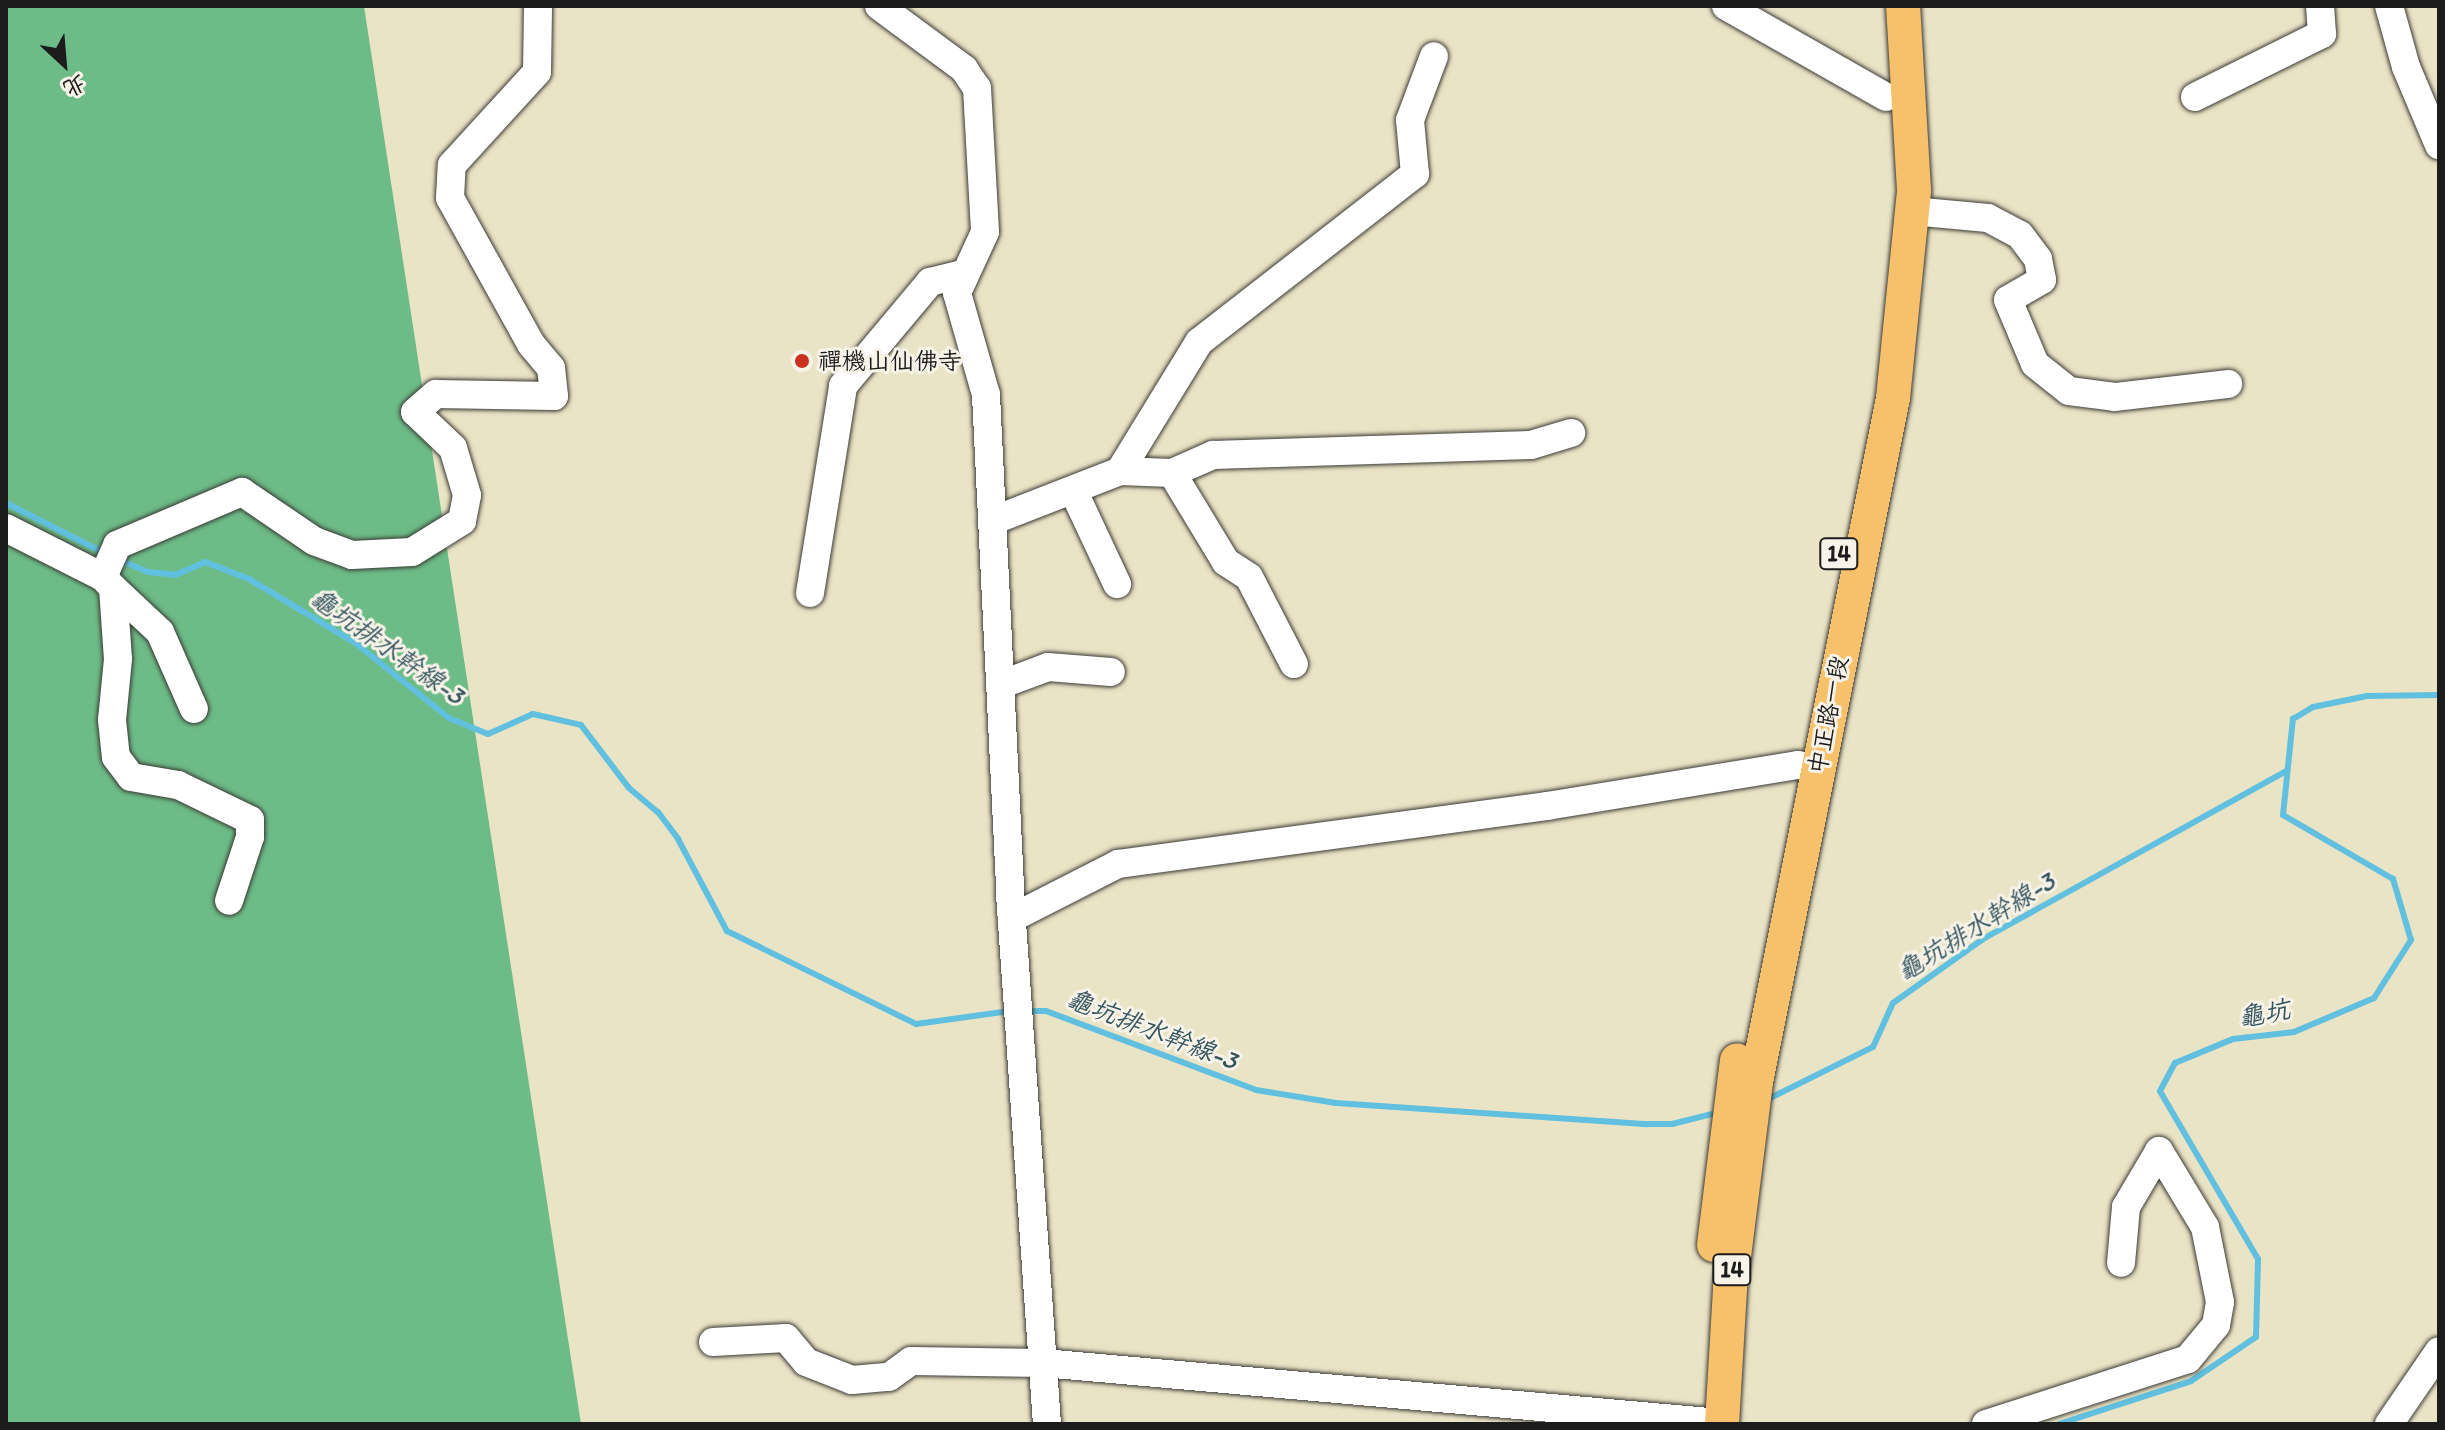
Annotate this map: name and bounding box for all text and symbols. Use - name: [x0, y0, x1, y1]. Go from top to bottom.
- north arrow: [24, 24, 104, 104]
- text: 北: [59, 69, 91, 103]
- place label: 禪機山仙佛寺: [818, 347, 962, 375]
- marker: 禪機山仙佛寺: [793, 352, 811, 370]
- road number: 14: [1819, 536, 1859, 572]
- water label: 龜坑排水幹線-3: [304, 582, 470, 712]
- street label: 中正路一段: [1802, 653, 1854, 777]
- water label: 龜坑排水幹線-3: [1891, 866, 2061, 988]
- water label: 龜坑排水幹線-3: [1062, 983, 1242, 1077]
- water label: 龜坑: [2236, 994, 2292, 1034]
- road number: 14: [1712, 1252, 1752, 1288]

